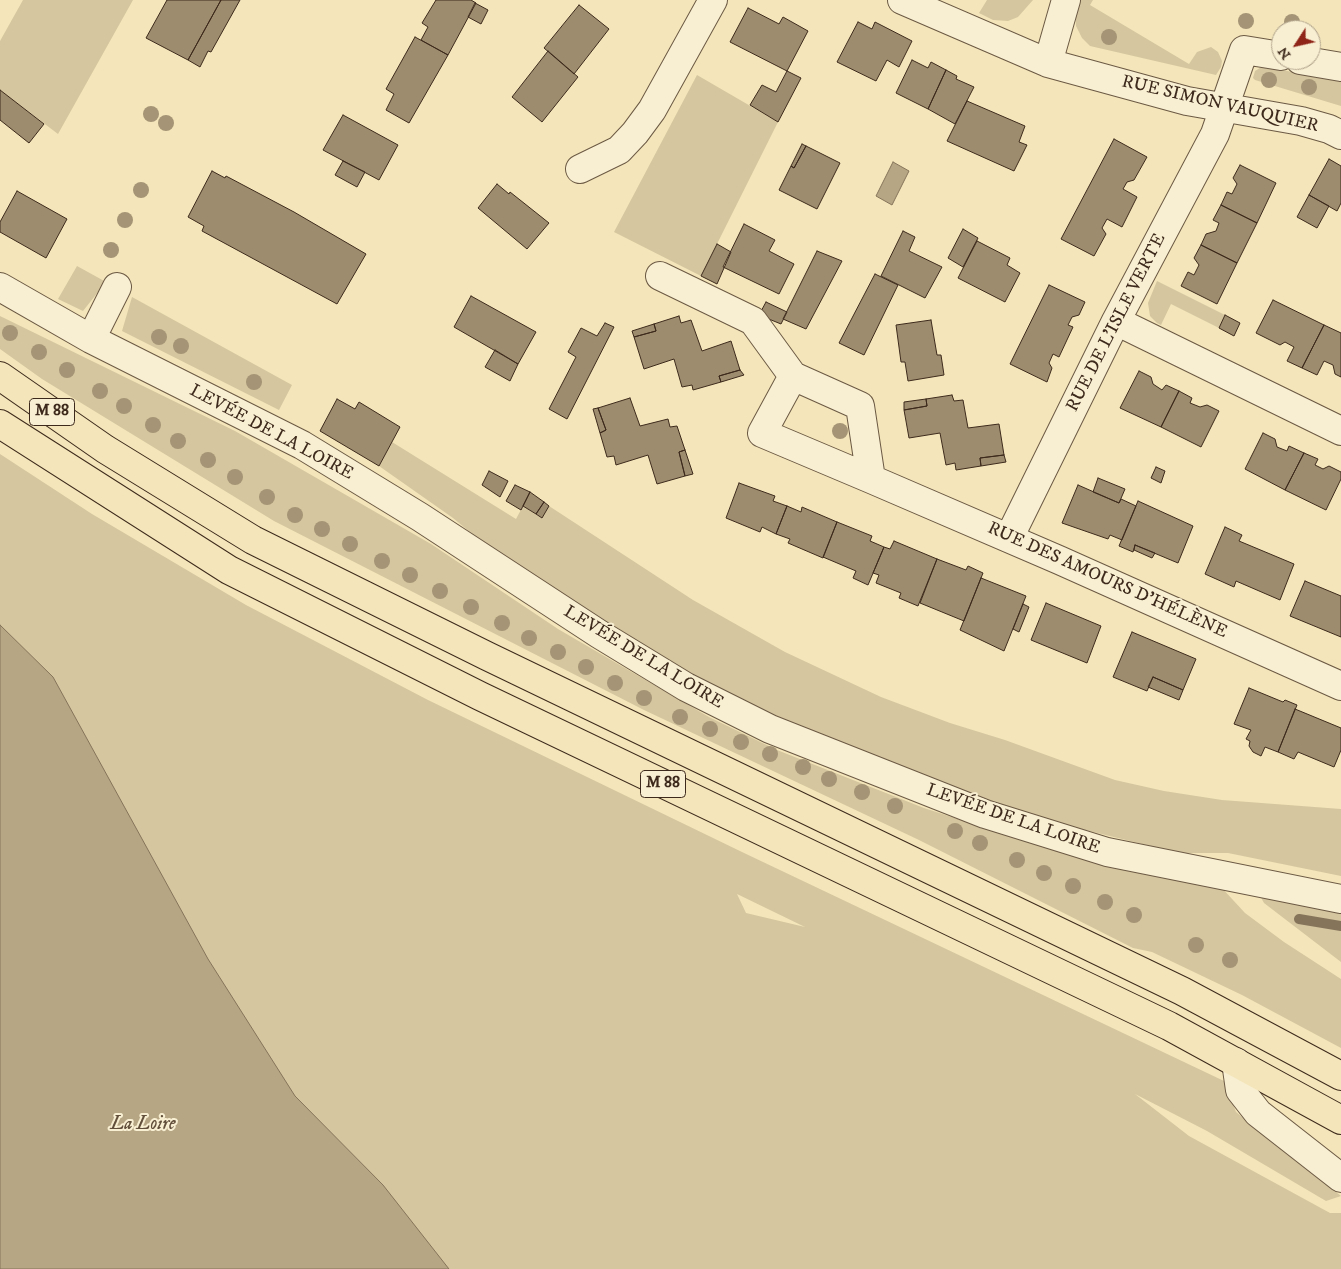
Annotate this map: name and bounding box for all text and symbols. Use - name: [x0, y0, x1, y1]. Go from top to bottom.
- north arrow: [1271, 20, 1321, 70]
- text: N: [1274, 43, 1295, 63]
- street label: RUE SIMON VAUQUIER: [1119, 72, 1321, 138]
- street label: RUE DE L'ISLE VERTE: [1063, 230, 1171, 416]
- street label: LEVÉE DE LA LOIRE: [185, 381, 357, 485]
- road number: M 88: [30, 398, 74, 426]
- street label: RUE DES AMOURS D'HÉLÈNE: [984, 518, 1230, 644]
- street label: LEVÉE DE LA LOIRE: [559, 602, 727, 714]
- road number: M 88: [640, 771, 686, 798]
- street label: LEVÉE DE LA LOIRE: [923, 780, 1103, 860]
- water label: La Loire: [110, 1114, 176, 1136]

